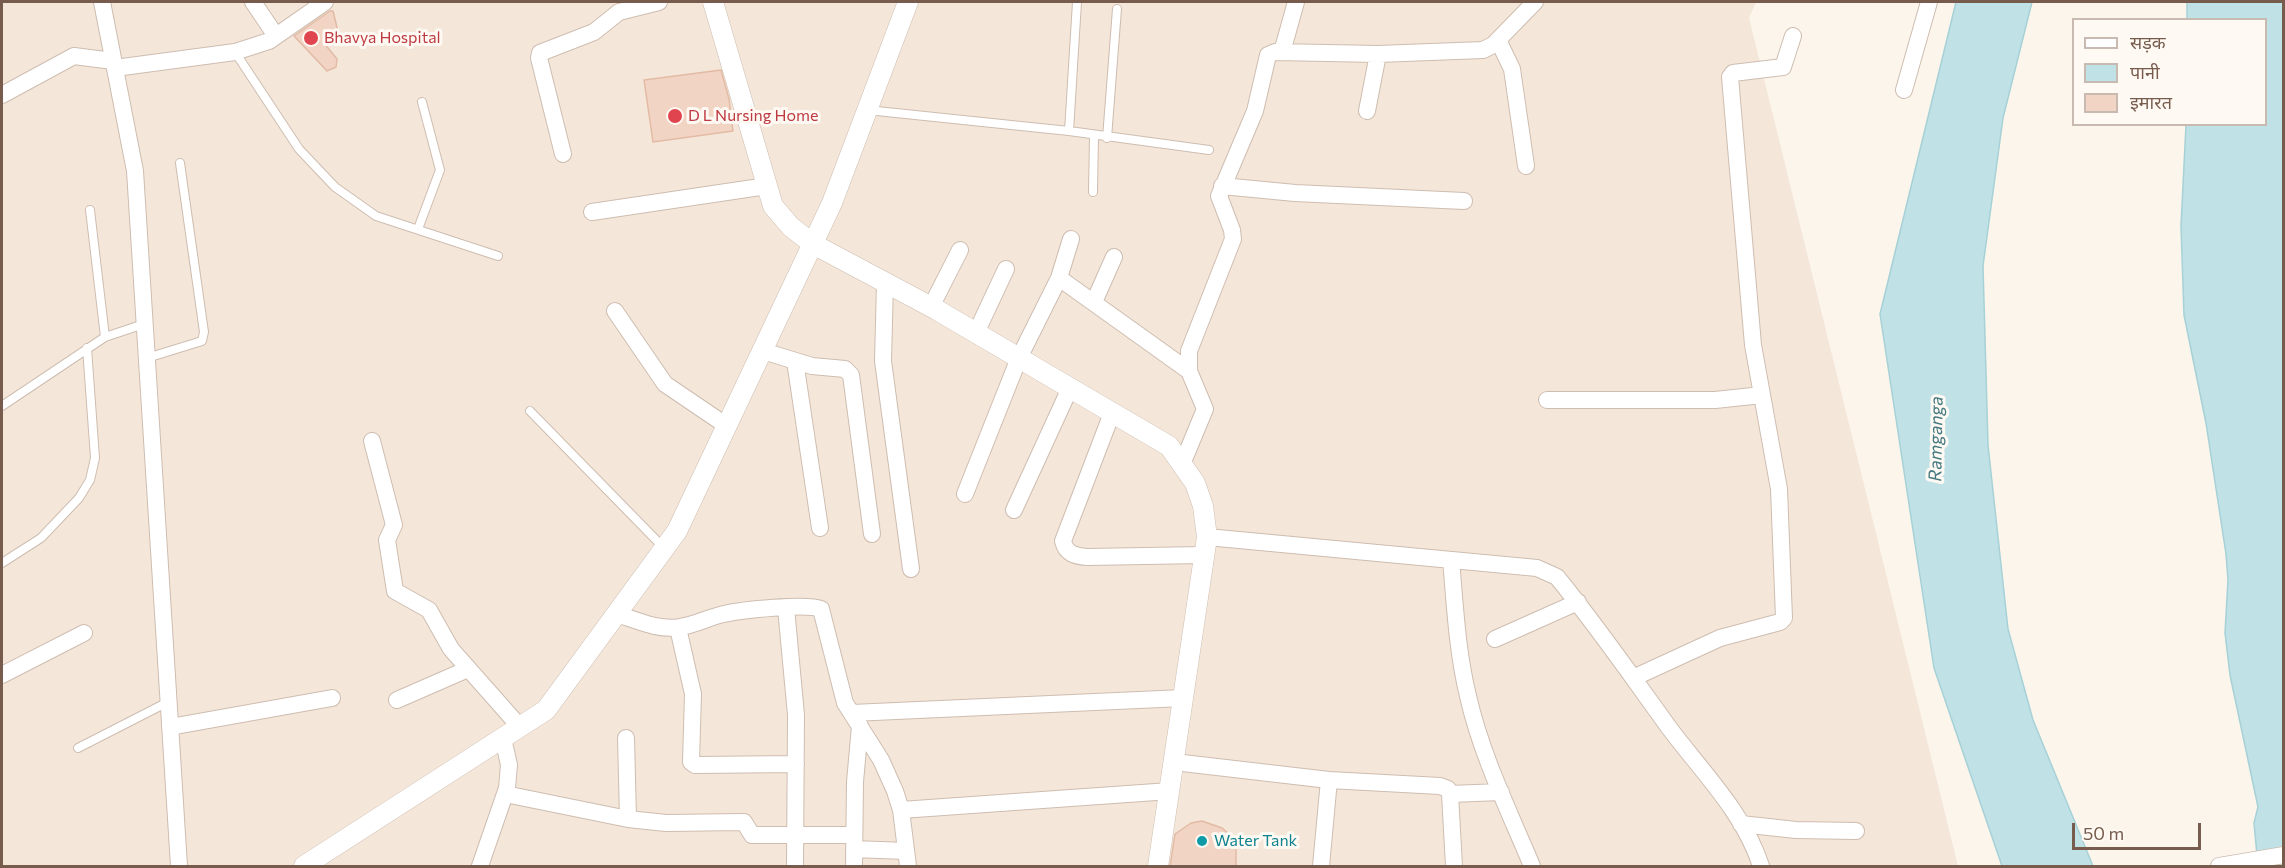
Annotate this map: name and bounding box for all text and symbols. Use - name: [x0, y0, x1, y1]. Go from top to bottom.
- legend: [2072, 18, 2267, 126]
- place label: Bhavya Hospital: [324, 28, 441, 48]
- marker: Bhavya Hospital: [302, 29, 320, 47]
- text: सड़क: [2130, 31, 2166, 53]
- text: पानी: [2130, 61, 2160, 83]
- text: इमारत: [2130, 91, 2172, 113]
- place label: D L Nursing Home: [688, 106, 818, 126]
- marker: D L Nursing Home: [666, 107, 684, 125]
- water label: Ramganga: [1924, 396, 1948, 482]
- scale bar: [2075, 811, 2204, 849]
- text: 50 m: [2083, 822, 2124, 844]
- place label: Water Tank: [1214, 831, 1297, 851]
- marker: Water Tank: [1195, 834, 1209, 848]

